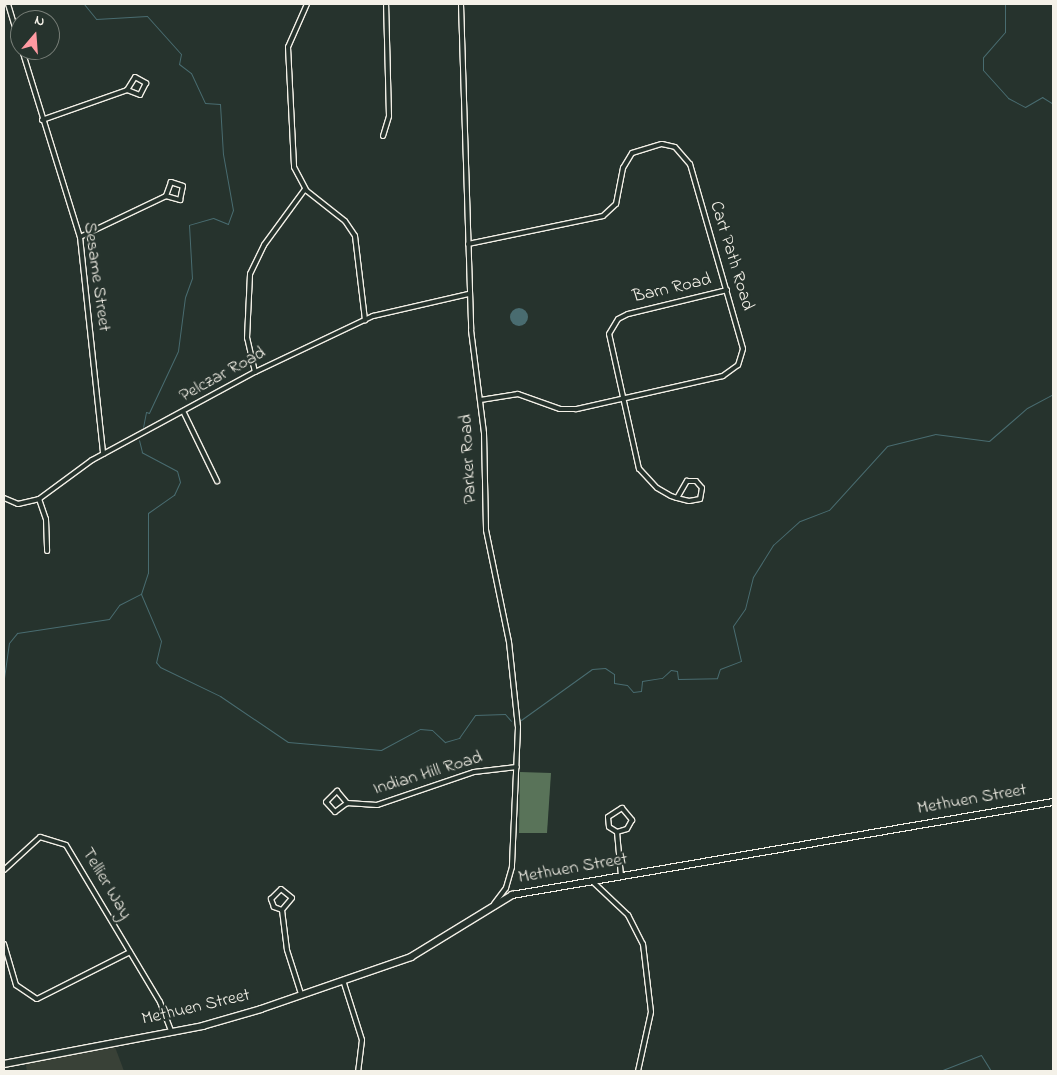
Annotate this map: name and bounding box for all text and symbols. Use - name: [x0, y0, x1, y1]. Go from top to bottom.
- north arrow: [10, 10, 60, 60]
- text: N: [32, 10, 47, 33]
- street label: Cart Path Road: [704, 199, 758, 313]
- street label: Sesame Street: [78, 221, 114, 333]
- street label: Barn Road: [631, 269, 713, 309]
- street label: Pelczar Road: [176, 343, 270, 407]
- street label: Parker Road: [456, 414, 482, 504]
- street label: Indian Hill Road: [371, 747, 485, 801]
- street label: Methuen Street: [916, 780, 1028, 820]
- street label: Tellier Way: [76, 844, 136, 924]
- street label: Methuen Street: [517, 849, 629, 889]
- street label: Methuen Street: [140, 985, 252, 1031]

